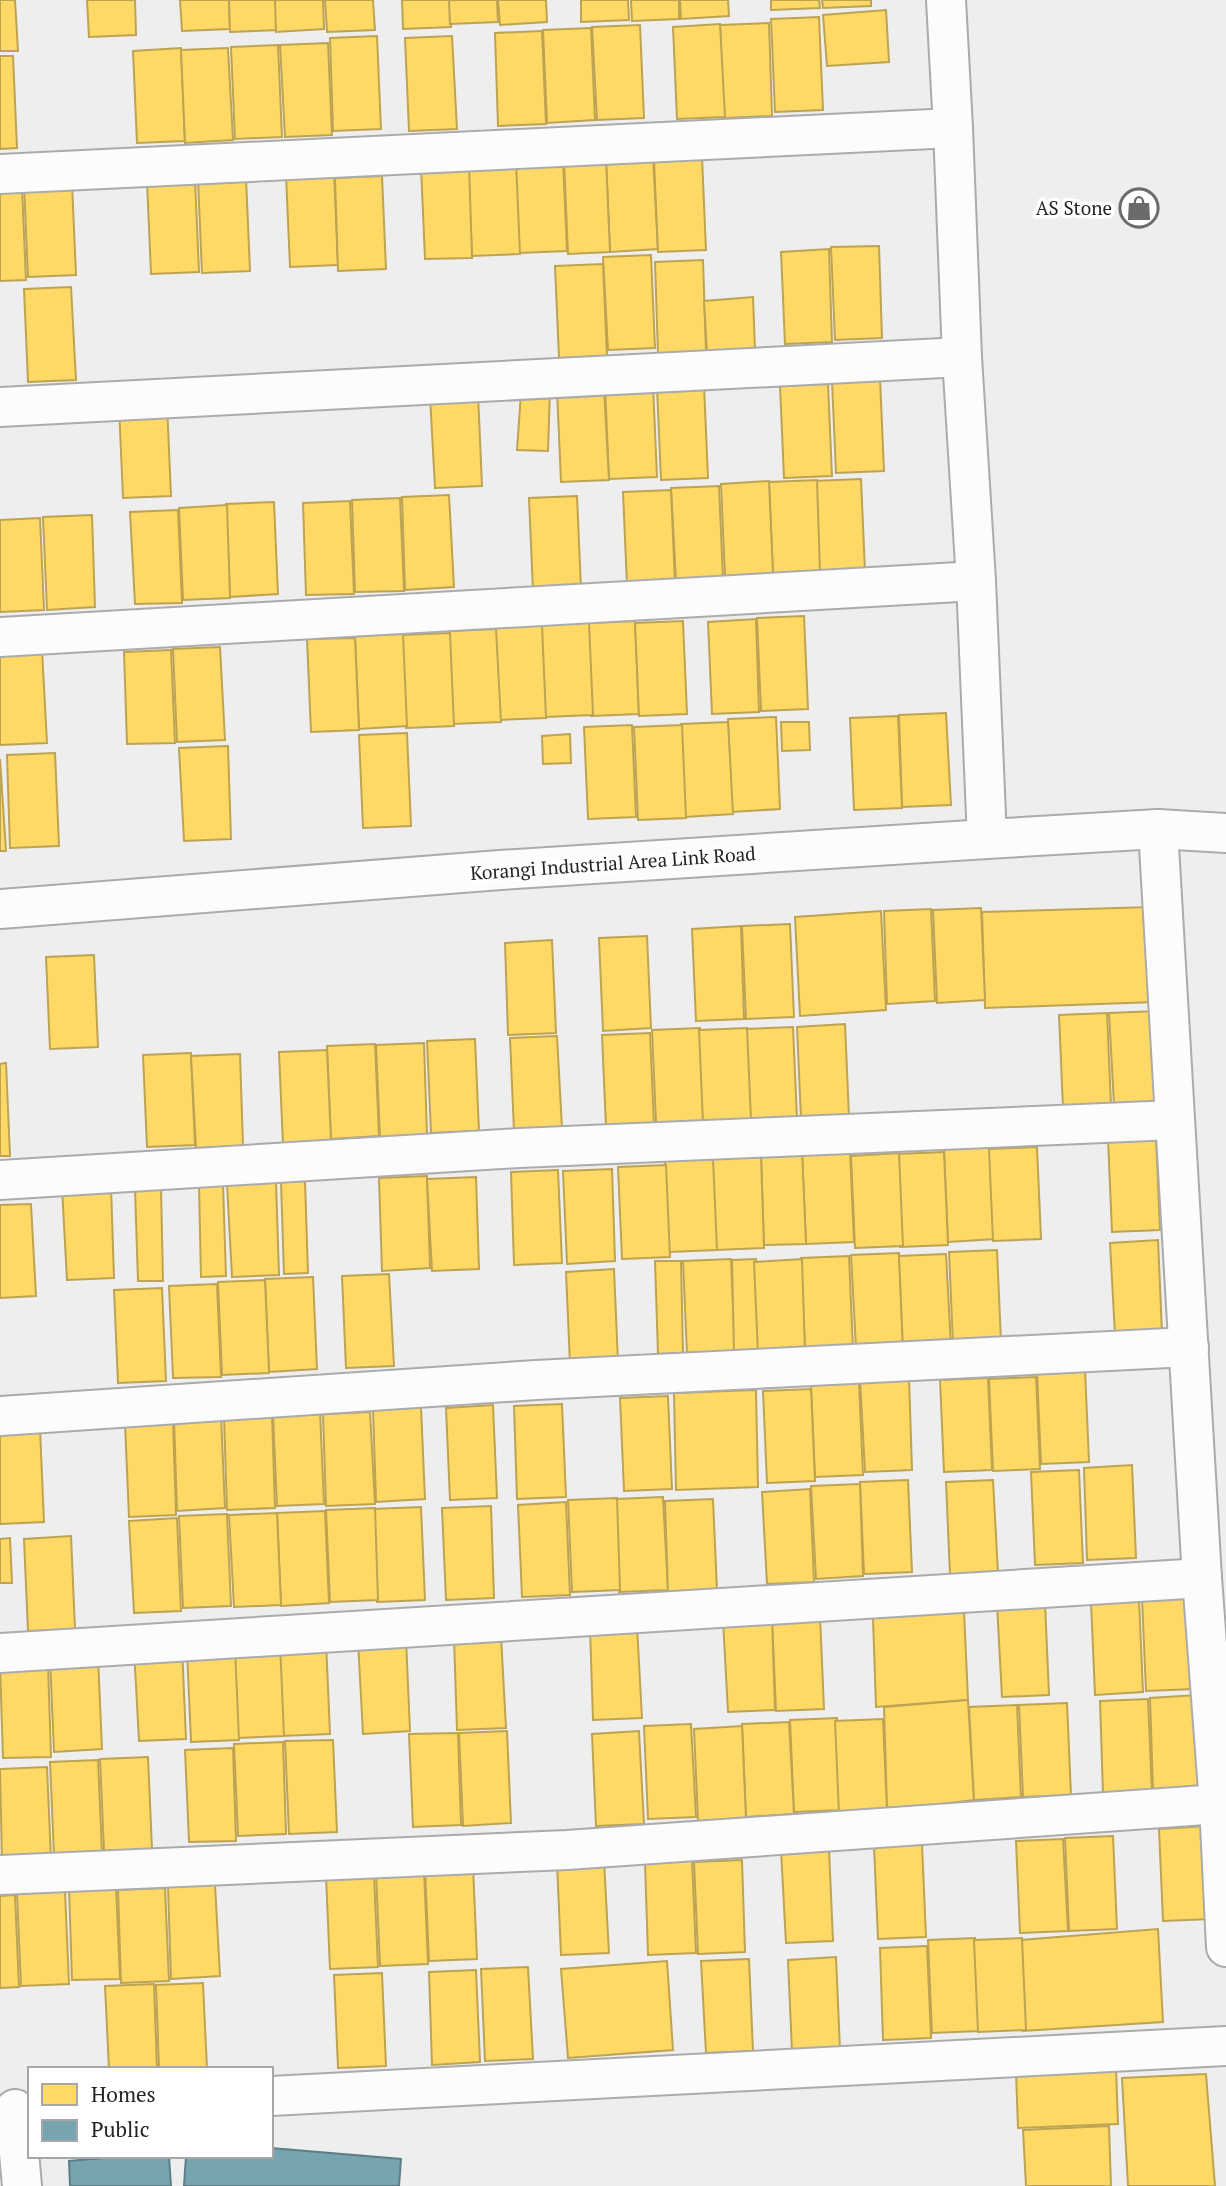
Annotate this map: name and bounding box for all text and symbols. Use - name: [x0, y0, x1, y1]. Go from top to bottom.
- shop icon: AS Stone: [1118, 187, 1160, 229]
- place label: AS Stone: [1036, 195, 1112, 220]
- street label: Korangi Industrial Area Link Road: [469, 840, 757, 885]
- legend: [28, 2067, 273, 2158]
- text: Homes: [91, 2080, 156, 2108]
- text: Public: [91, 2115, 149, 2143]

